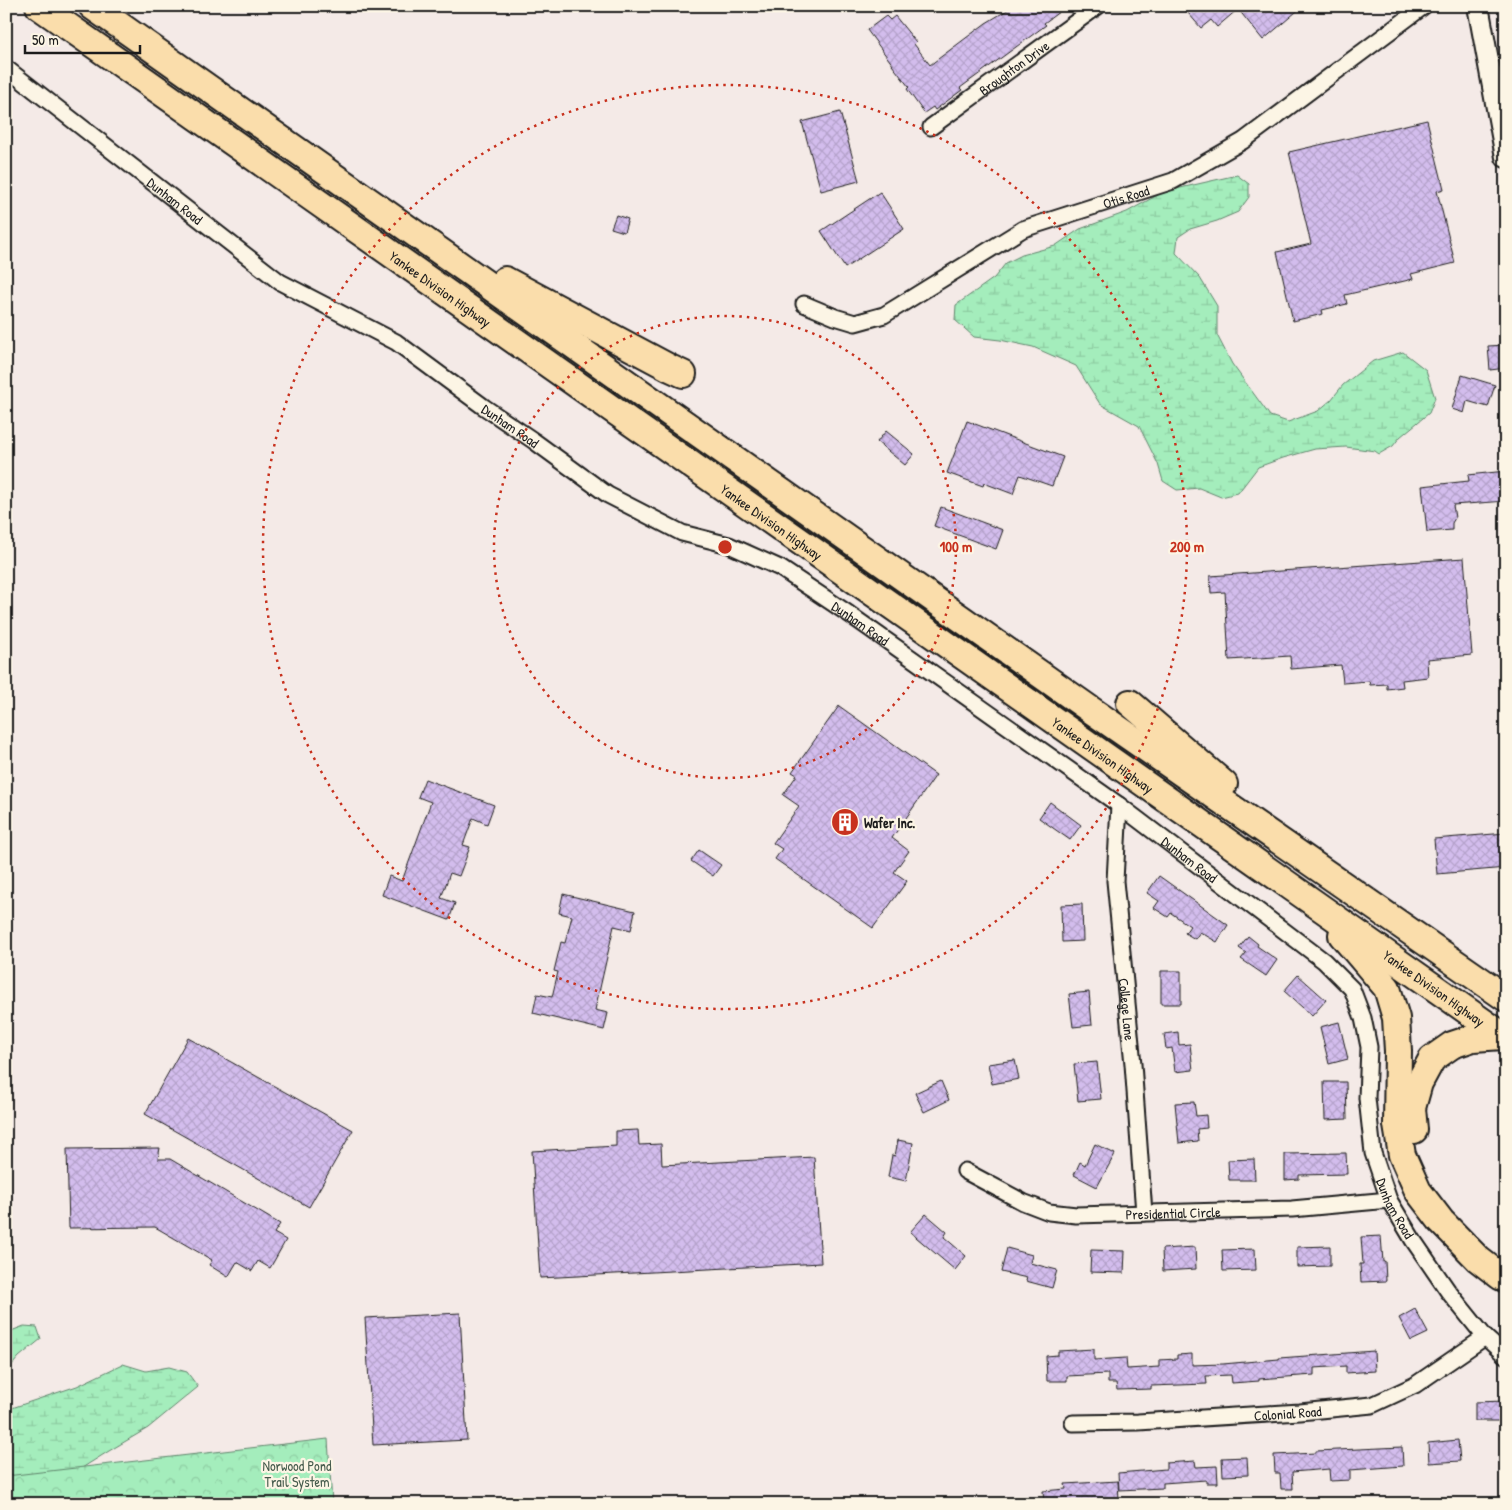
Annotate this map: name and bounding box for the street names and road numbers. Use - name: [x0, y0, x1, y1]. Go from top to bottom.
- street label: Broughton Drive: [975, 35, 1053, 99]
- street label: Dunham Road: [144, 173, 208, 228]
- street label: Otis Road: [1100, 180, 1152, 212]
- street label: Yankee Division Highway: [386, 246, 495, 332]
- street label: Dunham Road: [478, 399, 544, 452]
- street label: Yankee Division Highway: [717, 479, 827, 565]
- street label: Dunham Road: [829, 596, 894, 650]
- street label: Yankee Division Highway: [1048, 712, 1158, 798]
- street label: Dunham Road: [1158, 831, 1222, 887]
- street label: Yankee Division Highway: [1380, 945, 1489, 1031]
- street label: College Lane: [1115, 977, 1140, 1042]
- street label: Dunham Road: [1373, 1175, 1420, 1242]
- street label: Presidential Circle: [1125, 1201, 1221, 1223]
- street label: Colonial Road: [1253, 1400, 1323, 1424]

